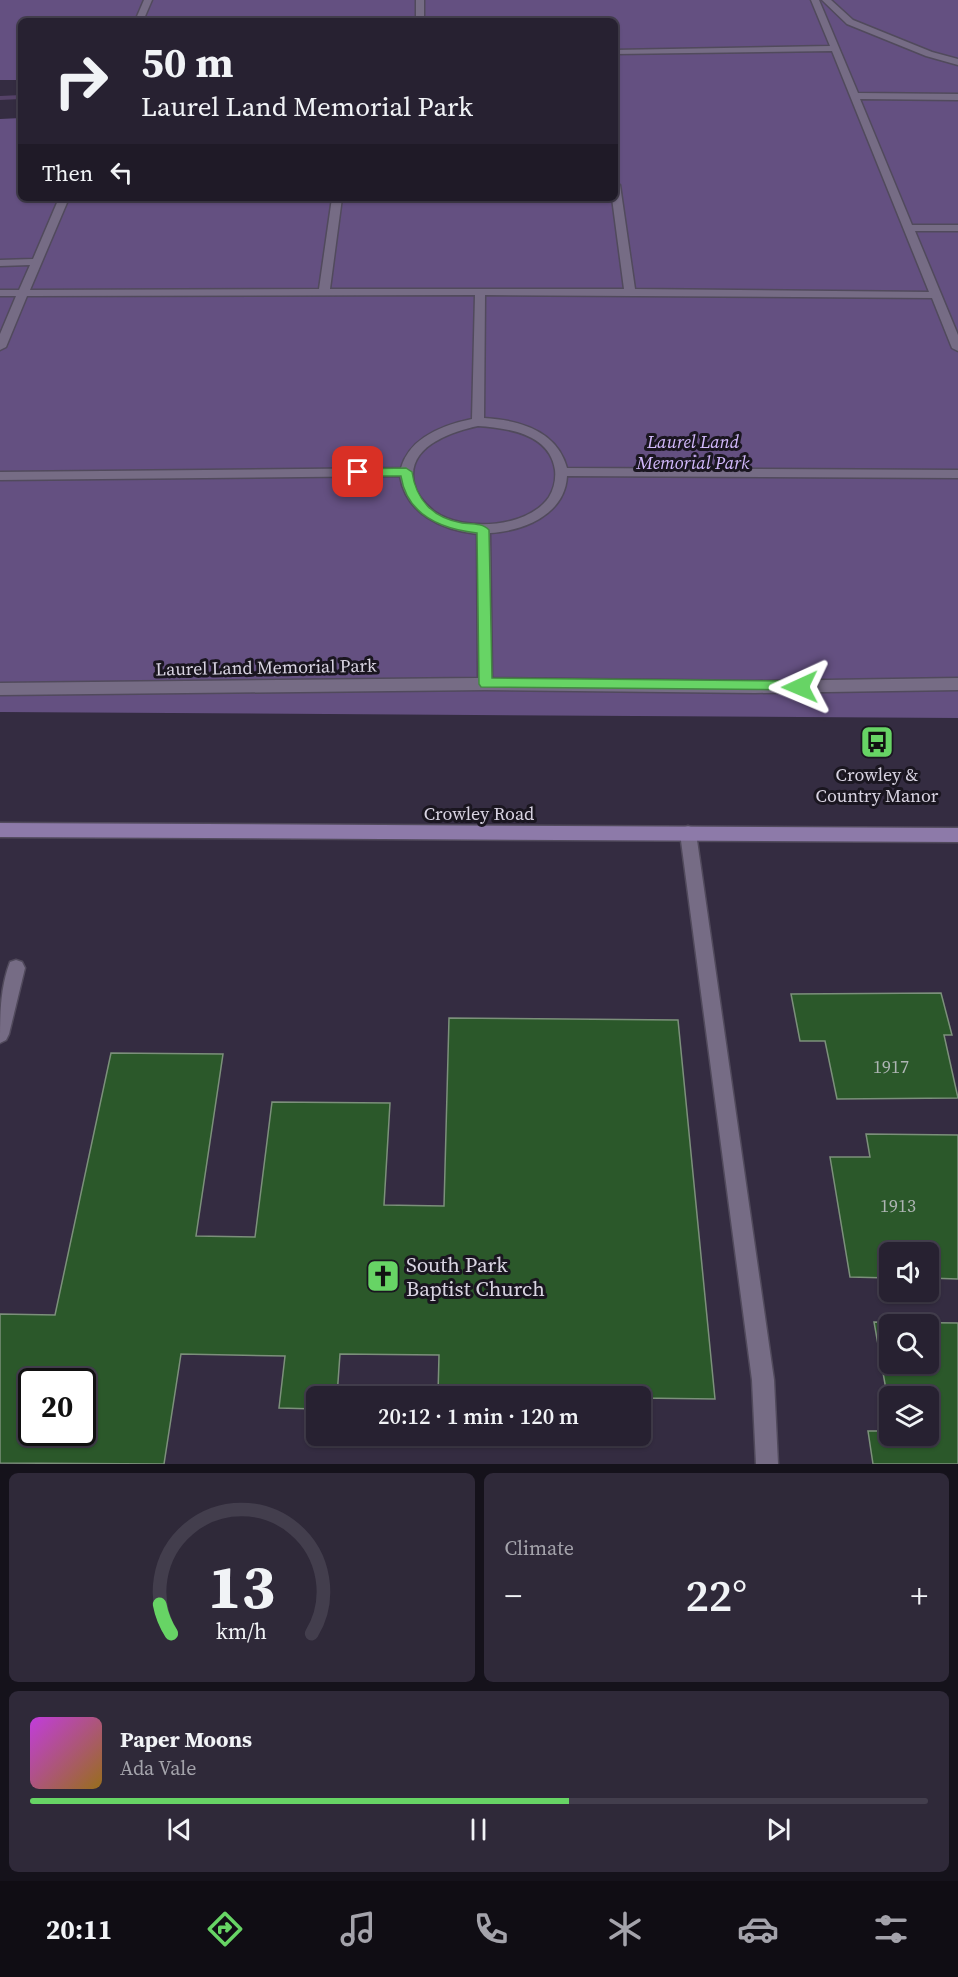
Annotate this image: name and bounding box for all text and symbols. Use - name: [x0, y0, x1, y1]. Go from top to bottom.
- text: 50 m: [141, 33, 234, 91]
- icon: right: [42, 42, 120, 120]
- text: Laurel Land Memorial Park: [141, 88, 473, 125]
- icon: left: [105, 156, 138, 189]
- text: Then: [42, 158, 93, 188]
- park label: Laurel Land Memorial Park: [636, 429, 750, 475]
- pin: [332, 446, 383, 497]
- icon: arrive: [341, 455, 374, 488]
- street label: Laurel Land Memorial Park: [155, 653, 377, 681]
- position arrow: [768, 655, 832, 719]
- bus stop icon: Crowley & Country Manor: [859, 724, 895, 760]
- place label: Crowley & Country Manor: [816, 762, 939, 808]
- street label: Crowley Road: [424, 801, 534, 826]
- house number: 1917: [873, 1054, 909, 1079]
- house number: 1913: [880, 1193, 916, 1218]
- map controls: [879, 1242, 939, 1446]
- button: sound: [879, 1242, 939, 1302]
- place label: South Park Baptist Church: [406, 1250, 545, 1303]
- church icon: South Park Baptist Church: [365, 1258, 401, 1294]
- button: search: [879, 1314, 939, 1374]
- speed limit sign: 20: [18, 1368, 96, 1446]
- button: layers: [879, 1386, 939, 1446]
- text: 20:12 · 1 min · 120 m: [378, 1401, 579, 1431]
- text: Climate: [505, 1534, 574, 1562]
- text: 13: [208, 1543, 276, 1629]
- text: 22°: [685, 1564, 747, 1626]
- text: −: [505, 1573, 522, 1618]
- text: +: [911, 1573, 928, 1618]
- text: km/h: [216, 1618, 267, 1647]
- text: Paper Moons: [120, 1724, 252, 1754]
- text: Ada Vale: [120, 1754, 196, 1782]
- icon: previous: [163, 1813, 196, 1846]
- icon: pause: [462, 1813, 495, 1846]
- icon: next: [762, 1813, 795, 1846]
- icon: directions: [204, 1908, 246, 1950]
- icon: music: [337, 1908, 379, 1950]
- icon: phone: [470, 1908, 512, 1950]
- icon: climate: [604, 1908, 646, 1950]
- icon: car: [737, 1908, 779, 1950]
- icon: filters: [870, 1908, 912, 1950]
- text: 20:11: [46, 1911, 112, 1948]

